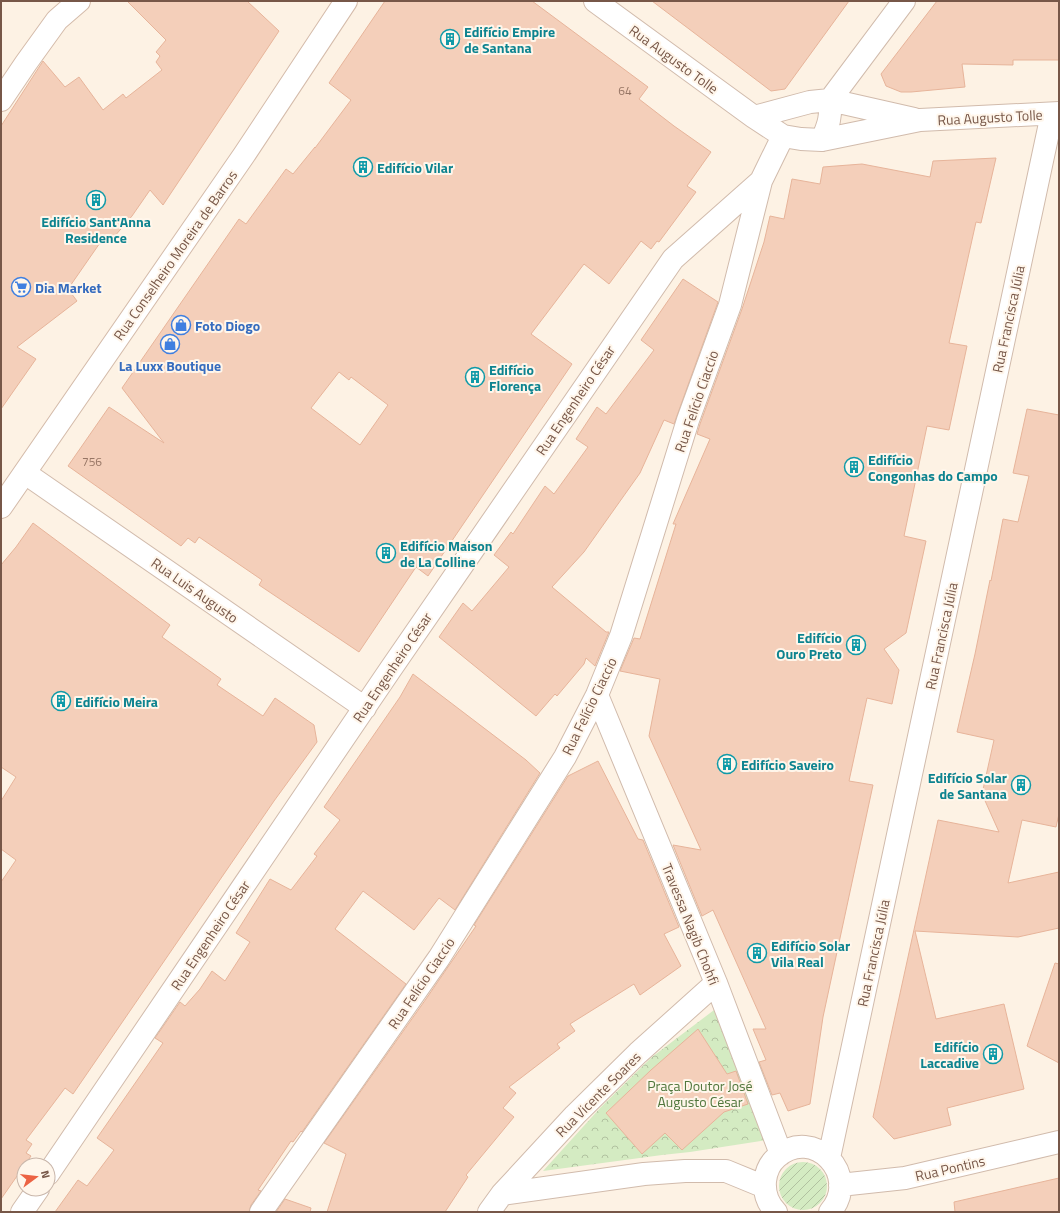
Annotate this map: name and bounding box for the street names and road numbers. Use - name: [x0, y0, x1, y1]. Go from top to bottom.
- street label: Rua Augusto Tolle: [625, 20, 723, 98]
- street label: Rua Augusto Tolle: [937, 104, 1043, 130]
- street label: Rua Conselheiro Moreira de Barros: [108, 166, 242, 344]
- street label: Rua Francisca Júlia: [986, 263, 1030, 375]
- street label: Rua Engenheiro César: [530, 341, 620, 459]
- street label: Rua Felício Ciaccio: [669, 347, 723, 455]
- street label: Rua Luis Augusto: [147, 552, 243, 628]
- street label: Rua Francisca Júlia: [919, 580, 963, 692]
- street label: Rua Engenheiro César: [347, 608, 437, 726]
- street label: Rua Felício Ciaccio: [556, 654, 622, 758]
- street label: Travessa Nagib Chohfi: [657, 860, 725, 988]
- street label: Rua Engenheiro César: [165, 876, 255, 994]
- street label: Rua Francisca Júlia: [851, 897, 895, 1009]
- street label: Rua Felício Ciaccio: [383, 933, 459, 1033]
- street label: Rua Vicente Soares: [551, 1047, 645, 1141]
- street label: Rua Pontins: [913, 1150, 987, 1186]

